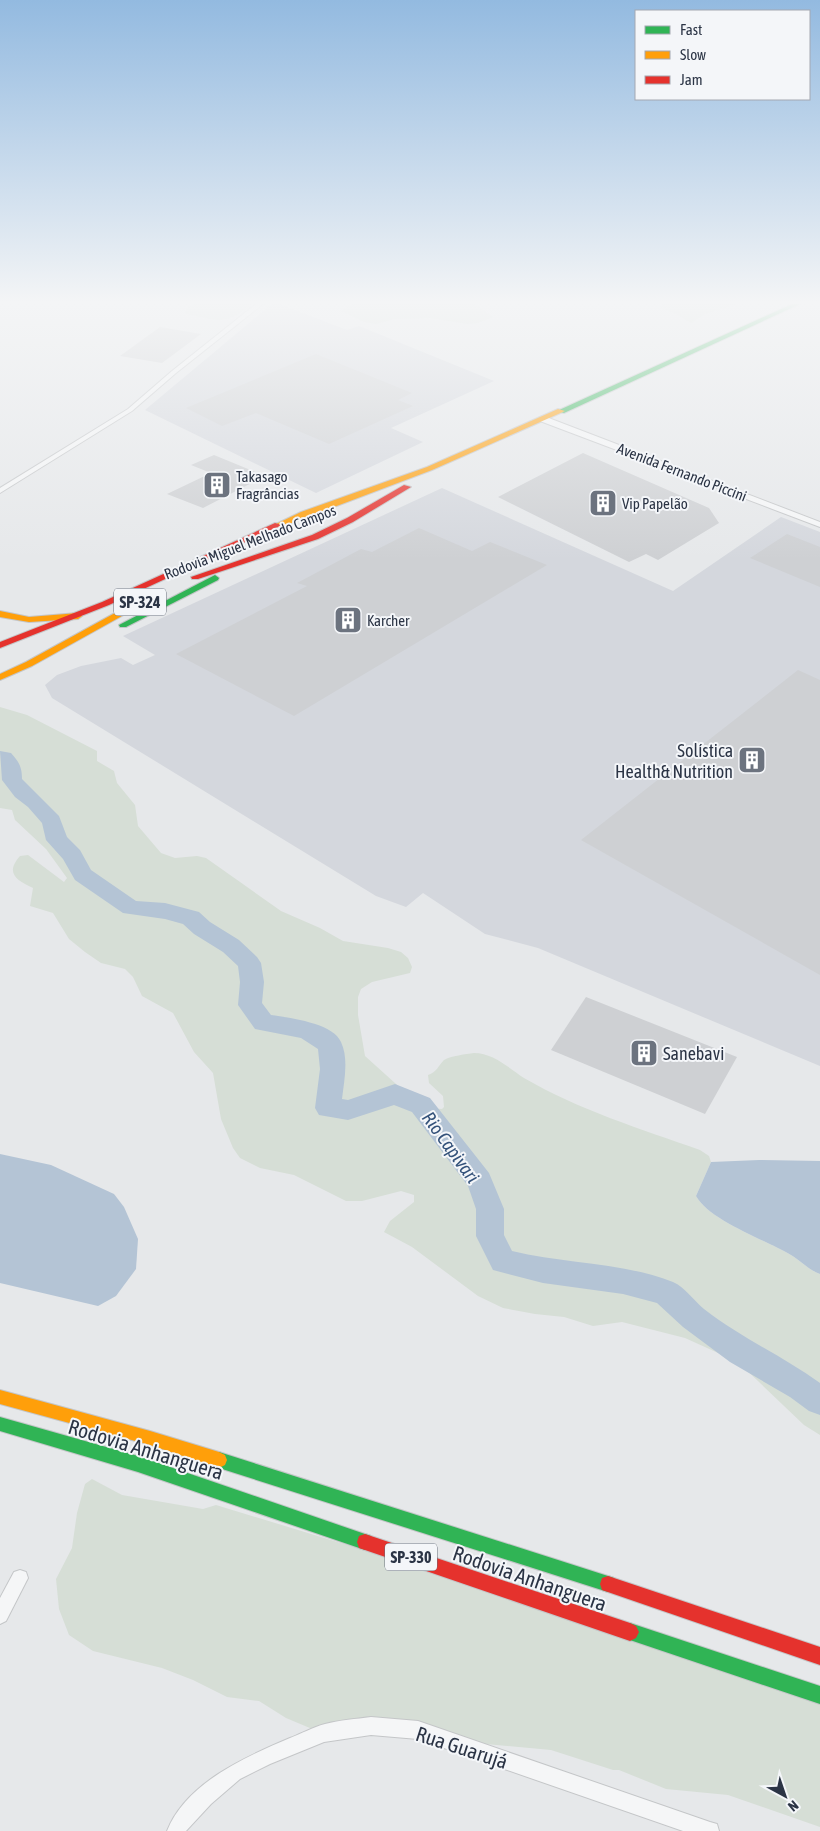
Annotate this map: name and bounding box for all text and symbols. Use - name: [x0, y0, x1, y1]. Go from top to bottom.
- legend: [635, 10, 810, 100]
- text: Fast: [680, 21, 702, 38]
- text: Slow: [680, 46, 706, 63]
- text: Jam: [680, 71, 703, 88]
- street label: Avenida Fernando Piccini: [615, 439, 749, 505]
- place label: Takasago Fragrâncias: [236, 468, 299, 502]
- building icon: Takasago Fragrâncias: [202, 470, 232, 500]
- building icon: Vip Papelão: [588, 488, 618, 518]
- place label: Vip Papelão: [622, 495, 688, 512]
- street label: Rodovia Miguel Melhado Campos: [162, 501, 338, 583]
- road number: SP-324: [114, 588, 166, 616]
- building icon: Karcher: [333, 605, 363, 635]
- place label: Karcher: [367, 612, 410, 629]
- place label: Solística Health& Nutrition: [615, 740, 733, 782]
- building icon: Solística Health& Nutrition: [737, 745, 767, 775]
- building icon: Sanebavi: [629, 1038, 659, 1068]
- place label: Sanebavi: [663, 1043, 724, 1064]
- water label: Rio Capivari: [418, 1107, 484, 1187]
- street label: Rodovia Anhanguera: [66, 1414, 226, 1484]
- street label: Rodovia Anhanguera: [450, 1540, 610, 1616]
- road number: SP-330: [385, 1544, 437, 1570]
- street label: Rua Guarujá: [413, 1721, 511, 1773]
- north arrow: [760, 1771, 810, 1821]
- text: N: [785, 1797, 802, 1815]

